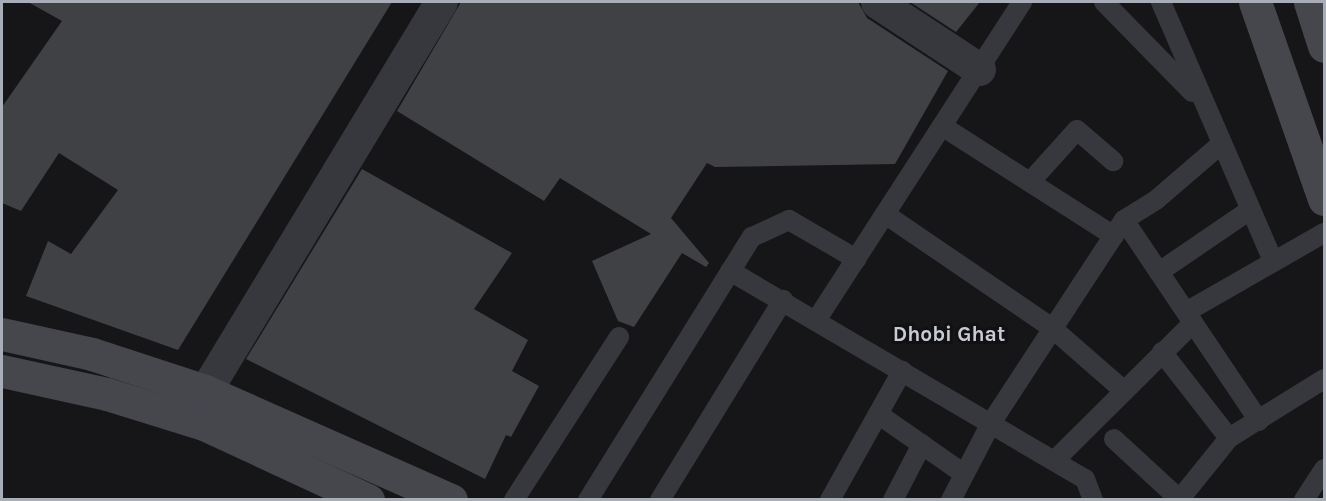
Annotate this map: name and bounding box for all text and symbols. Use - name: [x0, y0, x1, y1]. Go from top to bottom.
- district label: Dhobi Ghat: [893, 321, 1005, 347]

